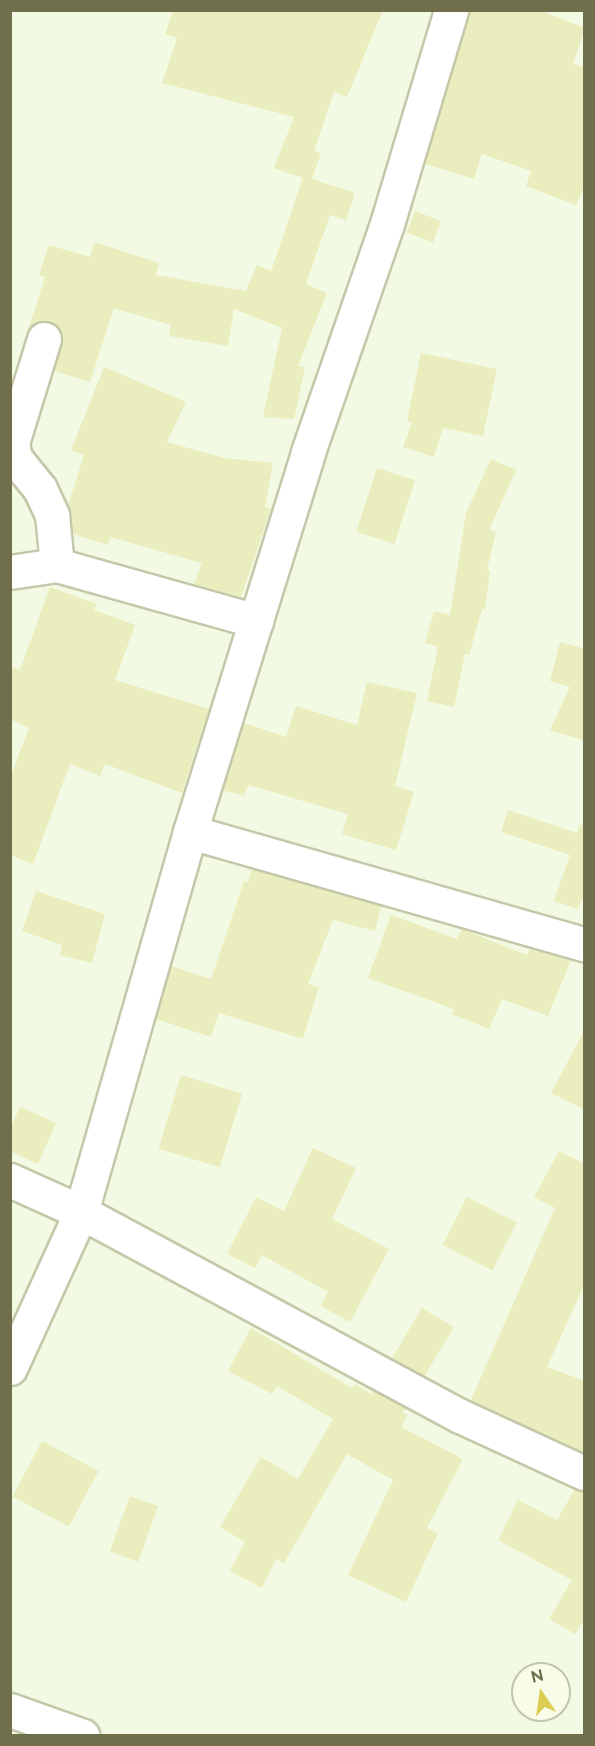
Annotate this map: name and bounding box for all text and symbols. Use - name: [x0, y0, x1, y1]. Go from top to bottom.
- north arrow: [511, 1662, 571, 1722]
- text: N: [529, 1665, 545, 1687]

